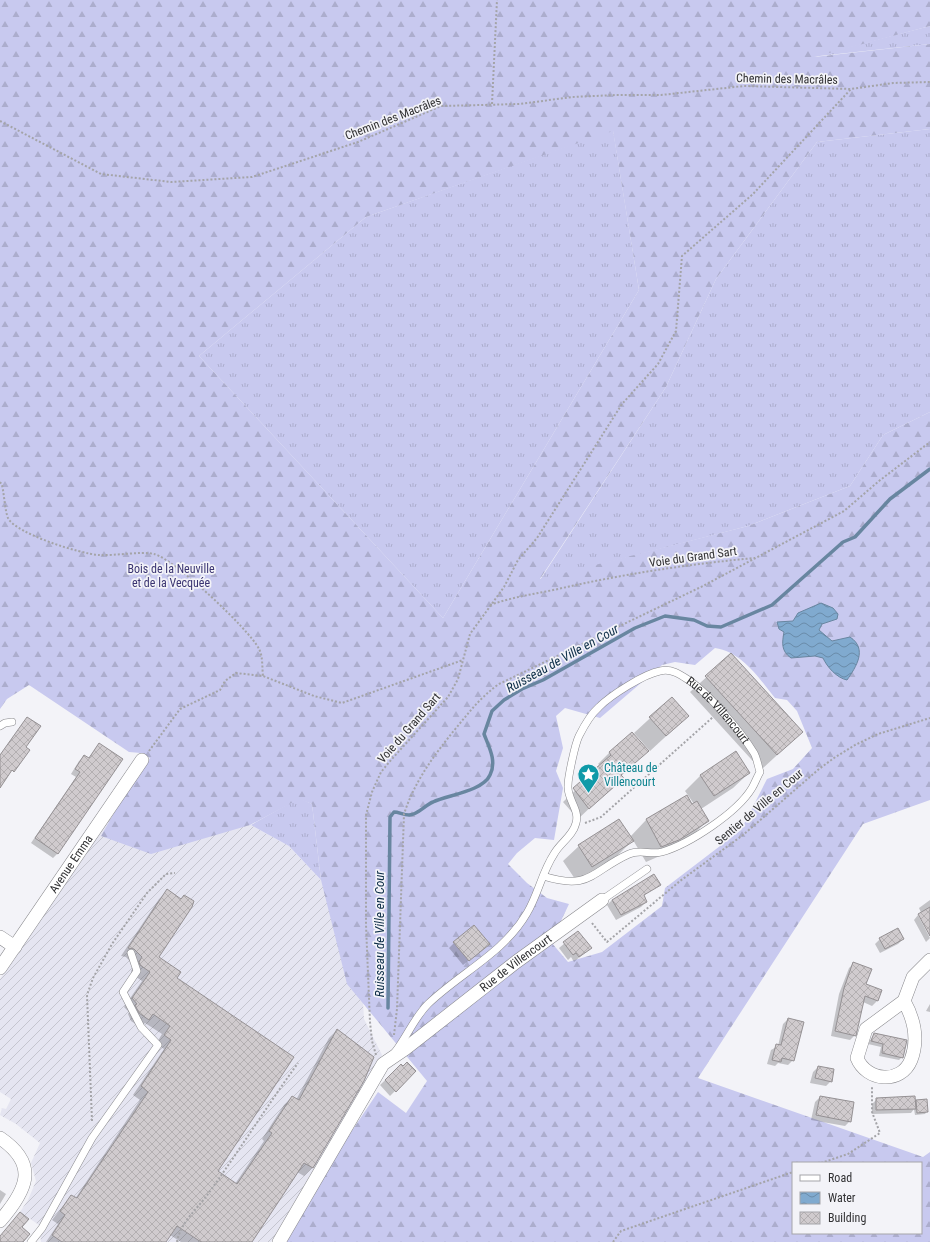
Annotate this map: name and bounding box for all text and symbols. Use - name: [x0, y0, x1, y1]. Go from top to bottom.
- street label: Chemin des Macrâles: [736, 71, 838, 87]
- street label: Chemin des Macrâles: [343, 93, 443, 143]
- street label: Voie du Grand Sart: [648, 544, 738, 570]
- park label: Bois de la Neuville et de la Vecquée: [127, 562, 215, 590]
- water label: Ruisseau de Ville en Cour: [503, 621, 622, 696]
- street label: Rue de Villencourt: [684, 674, 753, 747]
- street label: Voie du Grand Sart: [375, 690, 444, 766]
- place label: Château de Villencourt: [604, 761, 658, 789]
- place icon: Château de Villencourt: [575, 762, 601, 795]
- street label: Sentier de Ville en Cour: [712, 766, 806, 848]
- street label: Avenue Emma: [46, 832, 96, 896]
- water label: Ruisseau de Ville en Cour: [372, 870, 387, 997]
- street label: Rue de Villencourt: [477, 931, 555, 995]
- legend: [792, 1162, 922, 1234]
- text: Road: [828, 1171, 852, 1185]
- text: Water: [828, 1191, 856, 1205]
- text: Building: [828, 1211, 866, 1225]

